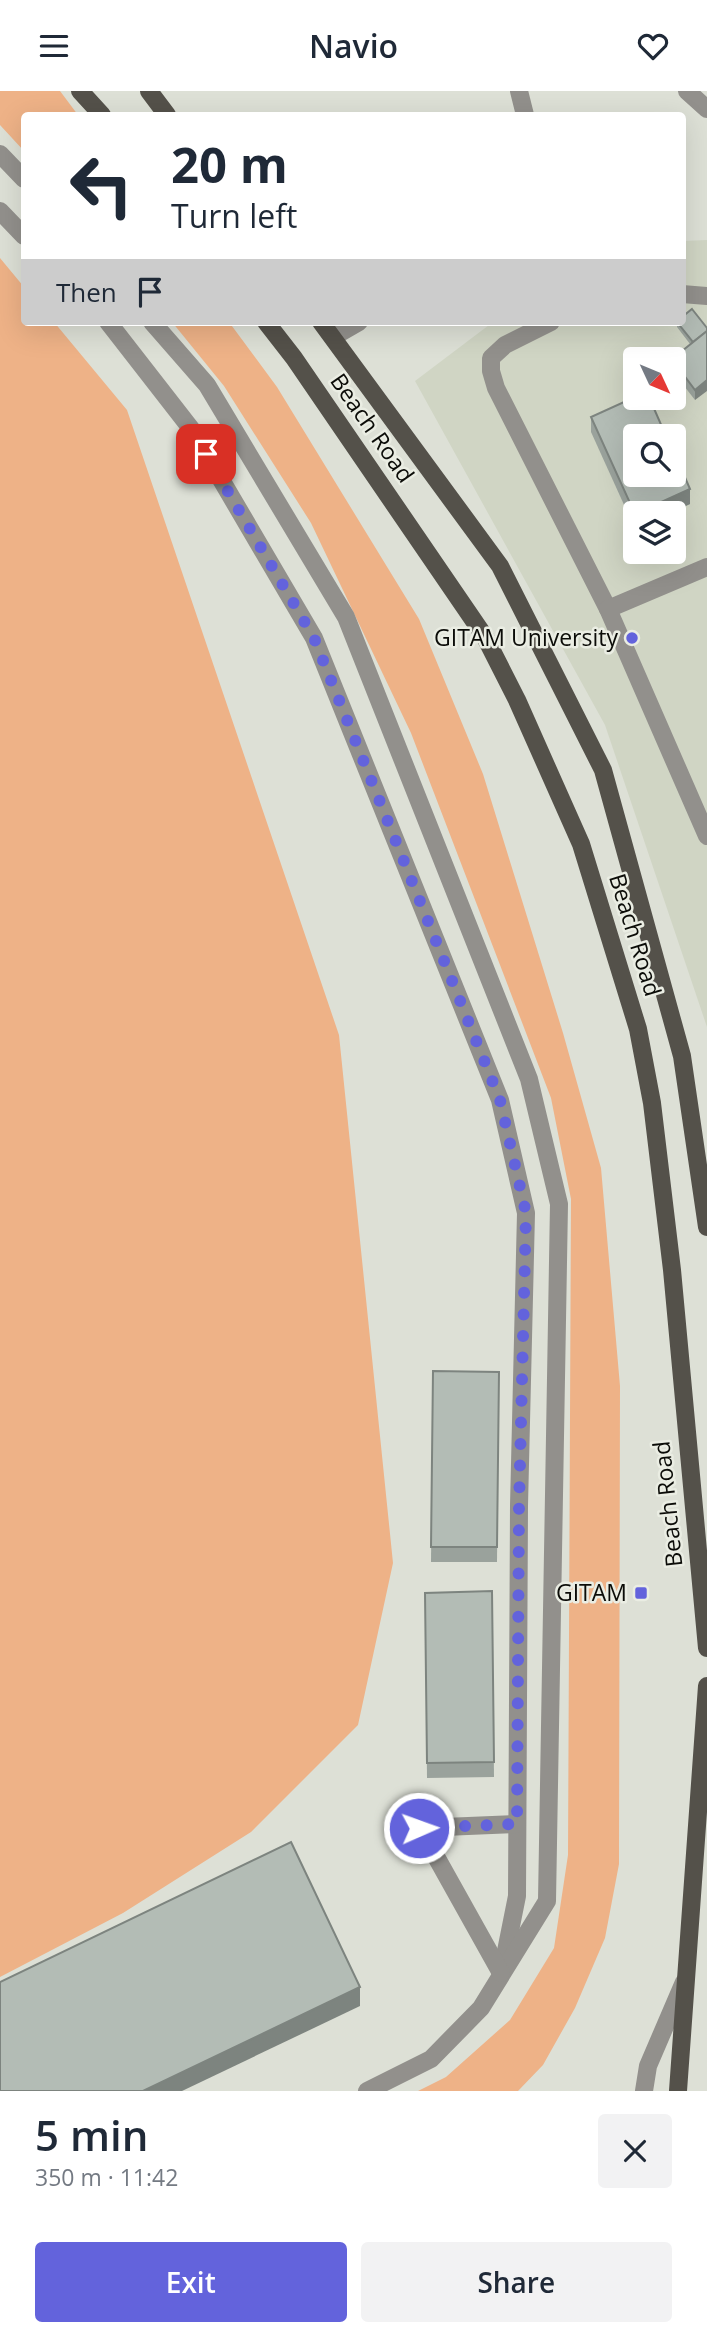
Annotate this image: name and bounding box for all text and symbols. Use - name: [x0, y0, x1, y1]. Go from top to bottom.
- text: Navio: [309, 24, 398, 67]
- icon: menu: [35, 27, 73, 65]
- icon: heart: [634, 27, 672, 65]
- text: 20 m: [171, 131, 288, 197]
- icon: left: [56, 140, 147, 231]
- text: Turn left: [171, 194, 297, 237]
- icon: arrive: [131, 273, 169, 311]
- text: Then: [56, 274, 117, 310]
- north arrow: [623, 347, 686, 409]
- map controls: [623, 347, 686, 564]
- street label: Beach Road: [323, 366, 422, 488]
- pin: [176, 424, 236, 484]
- button: search: [623, 424, 686, 487]
- icon: arrive: [187, 435, 225, 473]
- button: layers: [623, 501, 686, 564]
- place label: GITAM University: [434, 621, 618, 653]
- marker: GITAM University: [624, 630, 640, 646]
- street label: Beach Road: [602, 870, 670, 1000]
- street label: Beach Road: [644, 1440, 690, 1569]
- place label: GITAM: [556, 1576, 627, 1608]
- marker: GITAM: [633, 1585, 649, 1601]
- position arrow: [382, 1791, 456, 1865]
- text: 5 min: [35, 2106, 148, 2163]
- button: close: [598, 2114, 672, 2188]
- text: 350 m · 11:42: [35, 2161, 178, 2193]
- button: Exit: [35, 2242, 347, 2322]
- button: Share: [361, 2242, 672, 2322]

